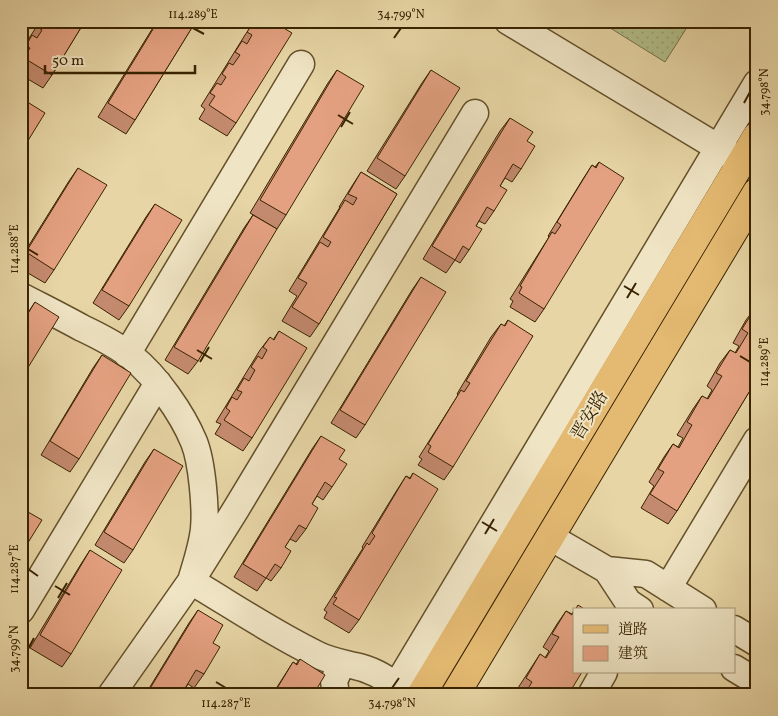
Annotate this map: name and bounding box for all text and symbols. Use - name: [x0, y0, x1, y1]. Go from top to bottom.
- text: 114.289°E: [168, 7, 218, 23]
- text: 34.799°N: [377, 7, 425, 23]
- scale bar: [45, 42, 195, 74]
- text: 50 m: [52, 51, 84, 72]
- text: 34.798°N: [757, 68, 773, 116]
- text: 114.288°E: [7, 224, 23, 274]
- text: 114.289°E: [757, 337, 773, 387]
- street label: 晋安路: [566, 386, 615, 445]
- text: 114.287°E: [7, 544, 23, 594]
- legend: [573, 608, 736, 674]
- text: 道路: [618, 620, 648, 641]
- text: 34.799°N: [7, 625, 23, 673]
- text: 建筑: [618, 644, 648, 665]
- text: 114.287°E: [201, 696, 251, 712]
- text: 34.798°N: [368, 696, 416, 712]

